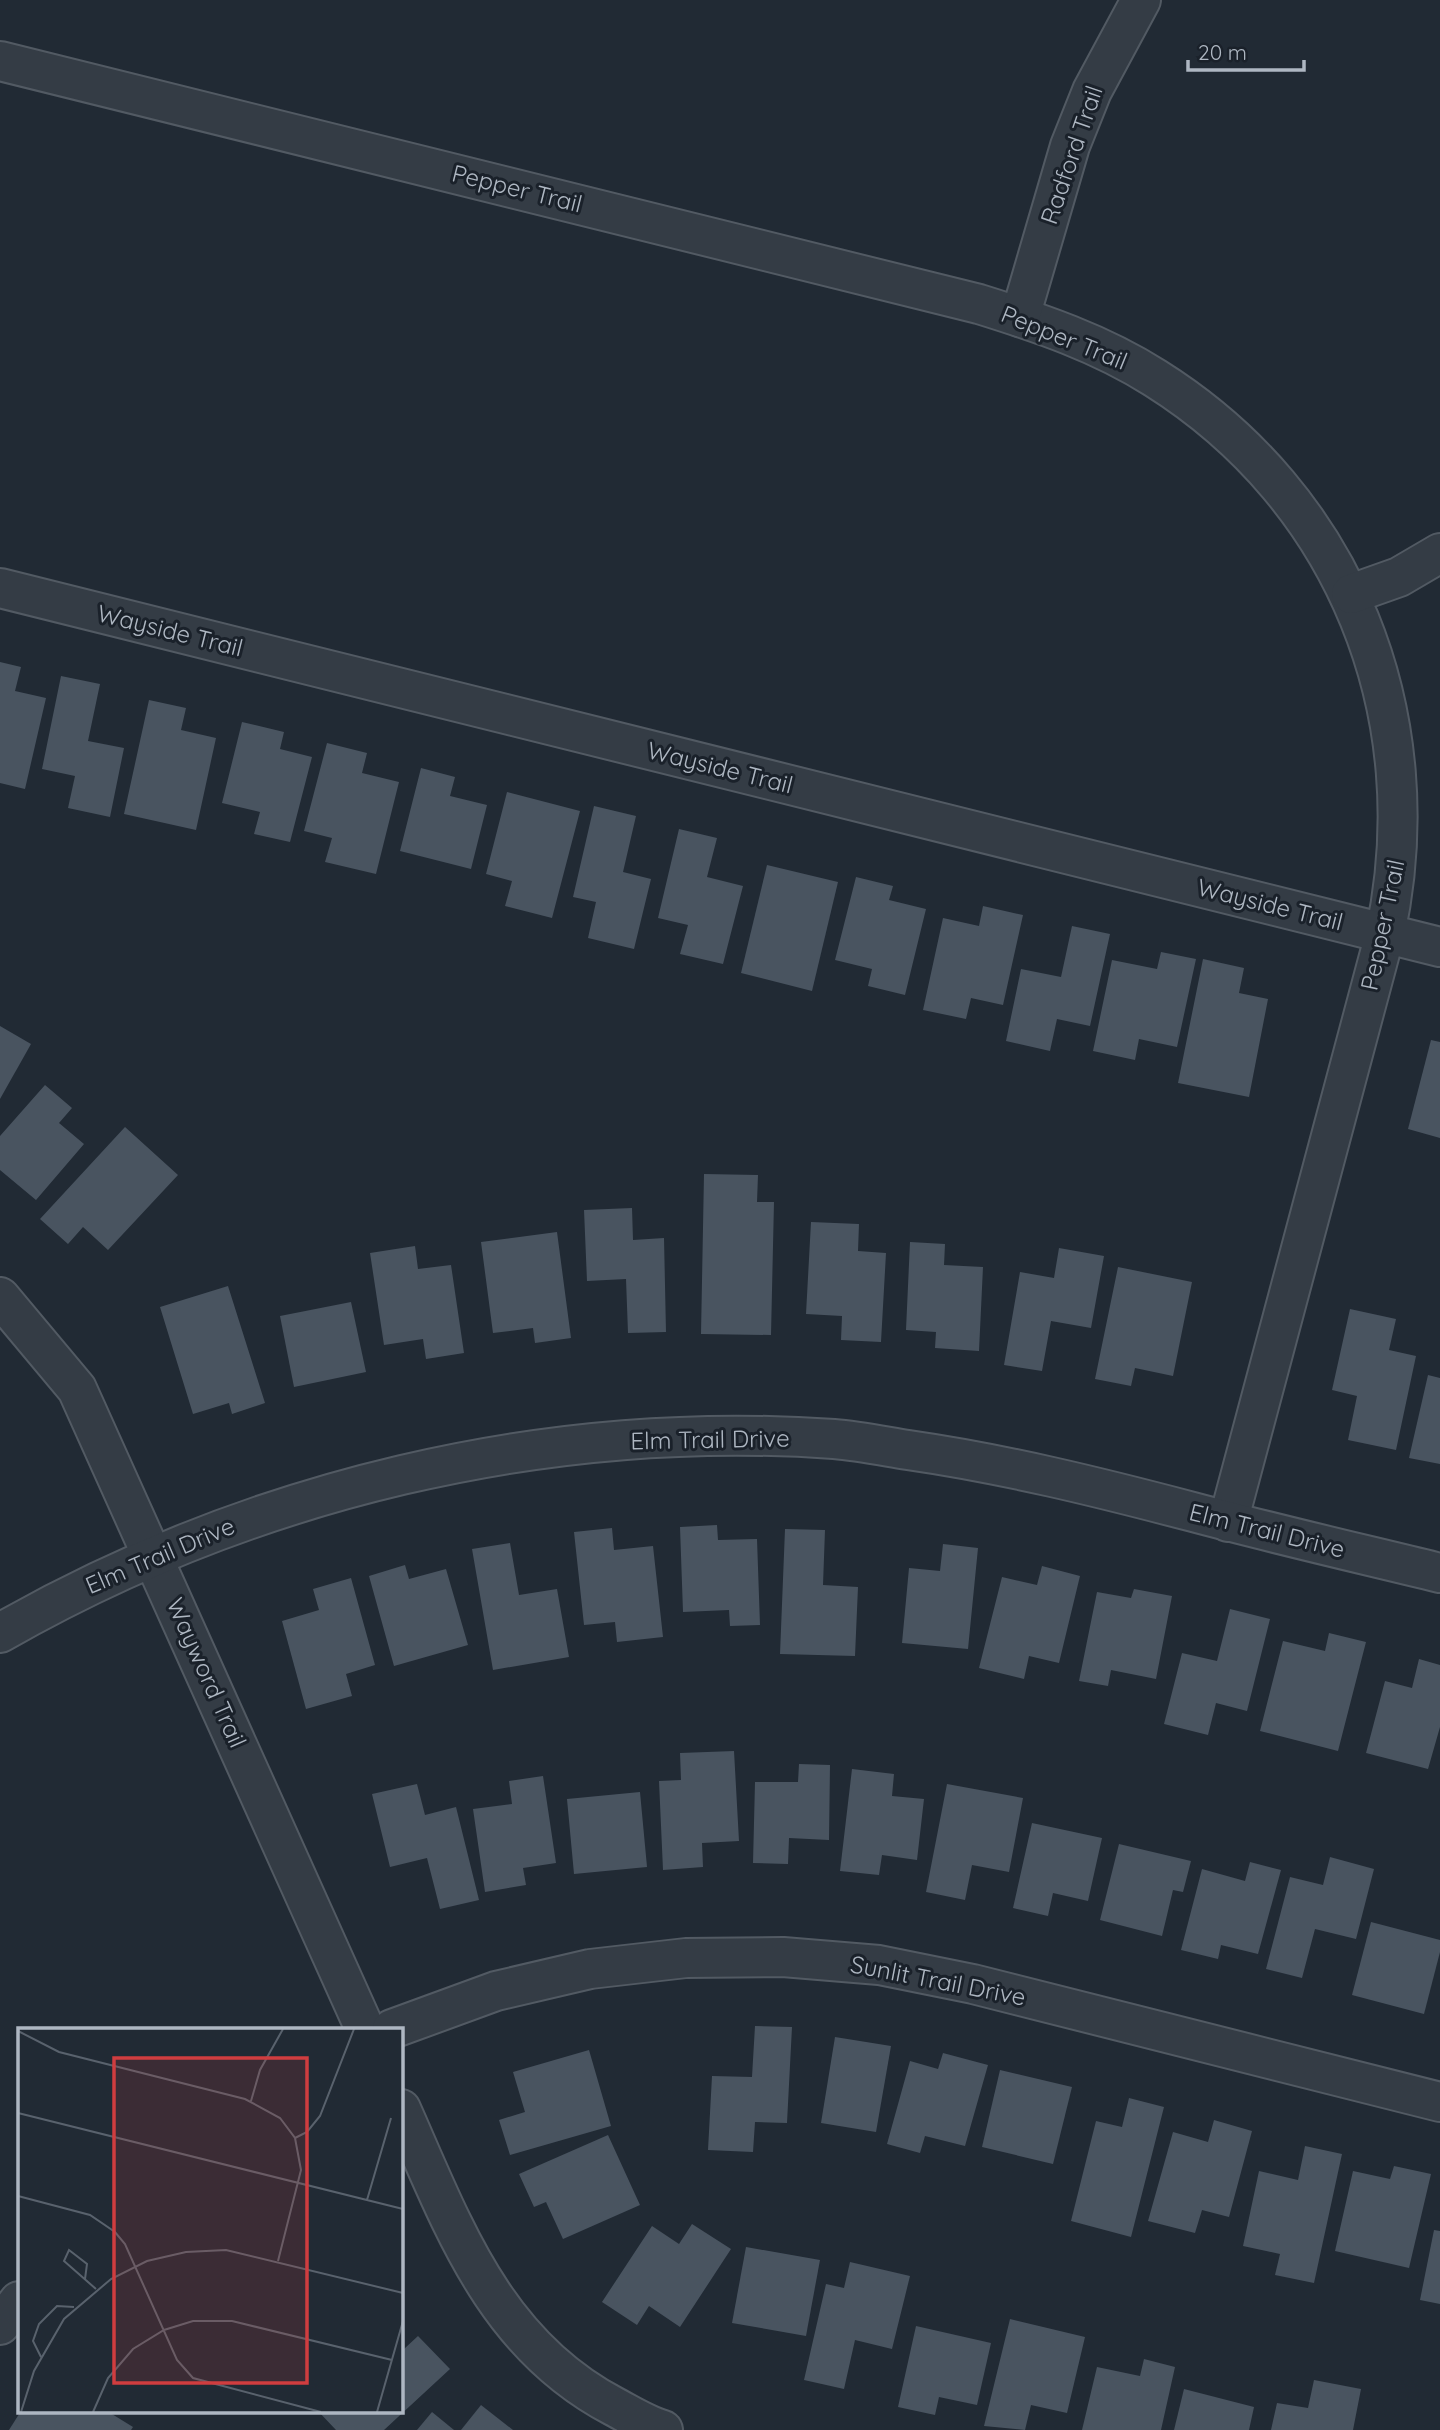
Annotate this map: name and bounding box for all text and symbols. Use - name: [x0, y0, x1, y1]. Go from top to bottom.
- scale bar: [1188, 28, 1304, 72]
- text: 20 m: [1198, 39, 1247, 65]
- street label: Radford Trail: [1033, 81, 1109, 228]
- street label: Pepper Trail: [449, 157, 586, 219]
- street label: Pepper Trail: [997, 298, 1132, 376]
- street label: Wayside Trail: [94, 597, 246, 663]
- street label: Wayside Trail: [644, 734, 796, 800]
- street label: Pepper Trail: [1353, 856, 1411, 993]
- street label: Wayside Trail: [1194, 871, 1346, 937]
- street label: Elm Trail Drive: [630, 1423, 790, 1455]
- street label: Elm Trail Drive: [1186, 1496, 1348, 1564]
- street label: Elm Trail Drive: [81, 1510, 239, 1600]
- street label: Wayword Trail: [161, 1593, 253, 1752]
- street label: Sunlit Trail Drive: [848, 1948, 1028, 2012]
- inset map: [18, 2028, 402, 2412]

